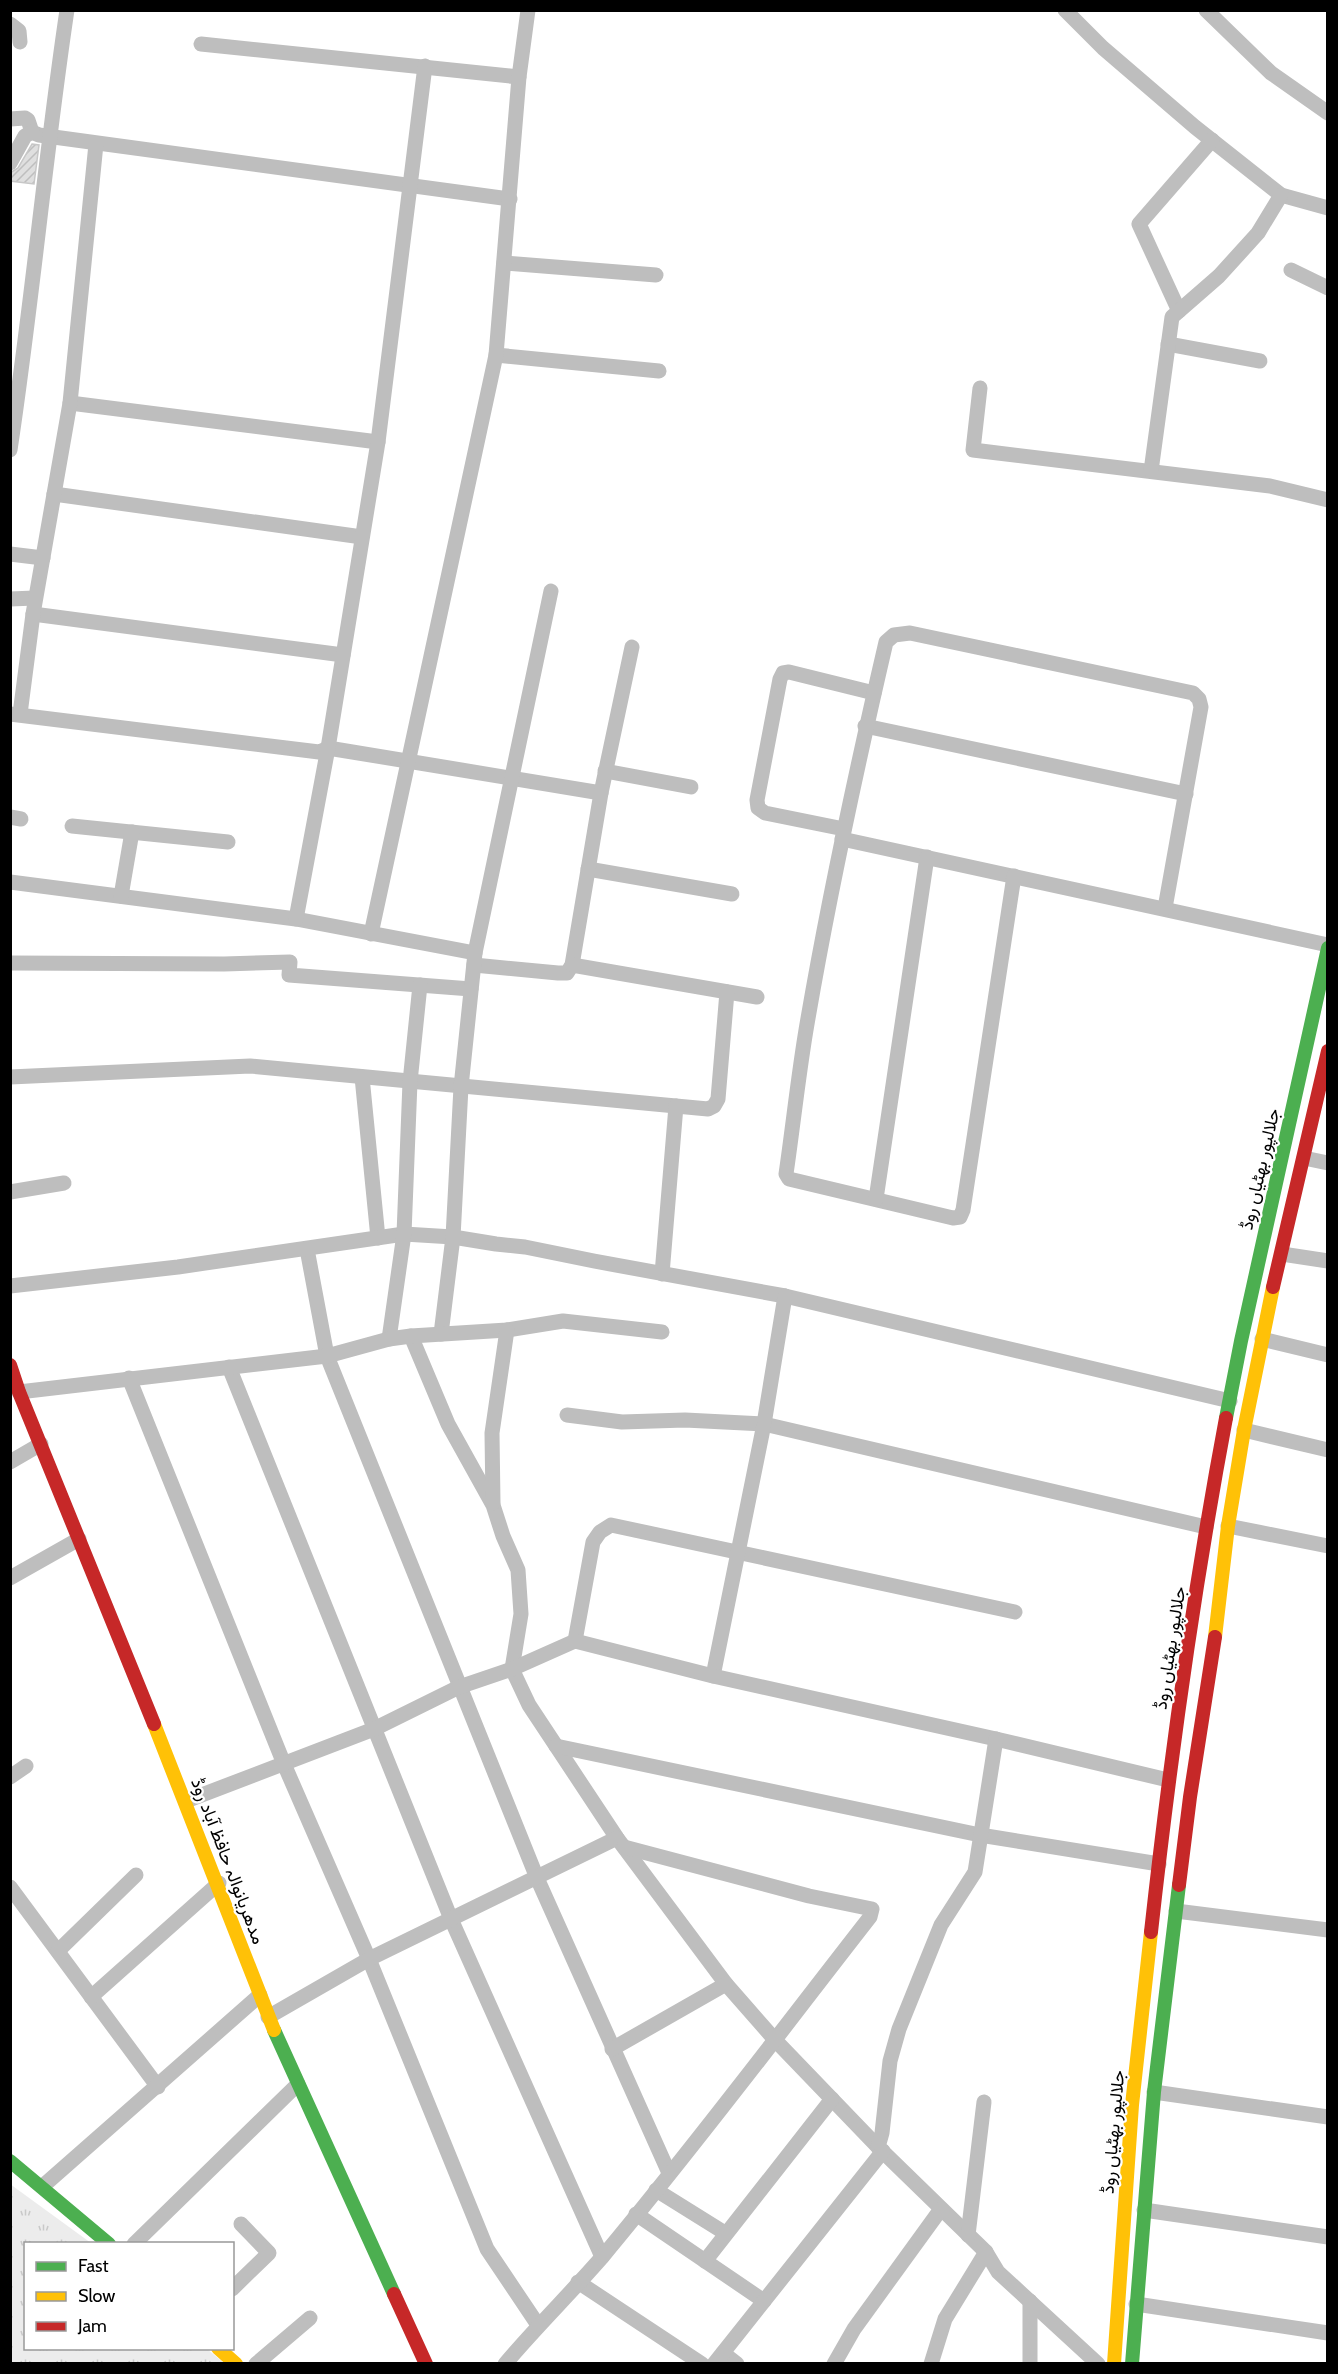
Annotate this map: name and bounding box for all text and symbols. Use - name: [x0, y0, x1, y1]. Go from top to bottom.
- street label: جلالپور بھٹیاں روڈ: [1235, 1106, 1286, 1232]
- street label: جلالپور بھٹیاں روڈ: [1149, 1585, 1192, 1711]
- street label: مدھریانوالہ حافظ آباد روڈ: [186, 1775, 270, 1947]
- street label: جلالپور بھٹیاں روڈ: [1097, 2069, 1130, 2195]
- legend: [24, 2242, 234, 2350]
- text: Fast: [78, 2255, 109, 2277]
- text: Slow: [78, 2285, 115, 2307]
- text: Jam: [77, 2315, 107, 2337]

